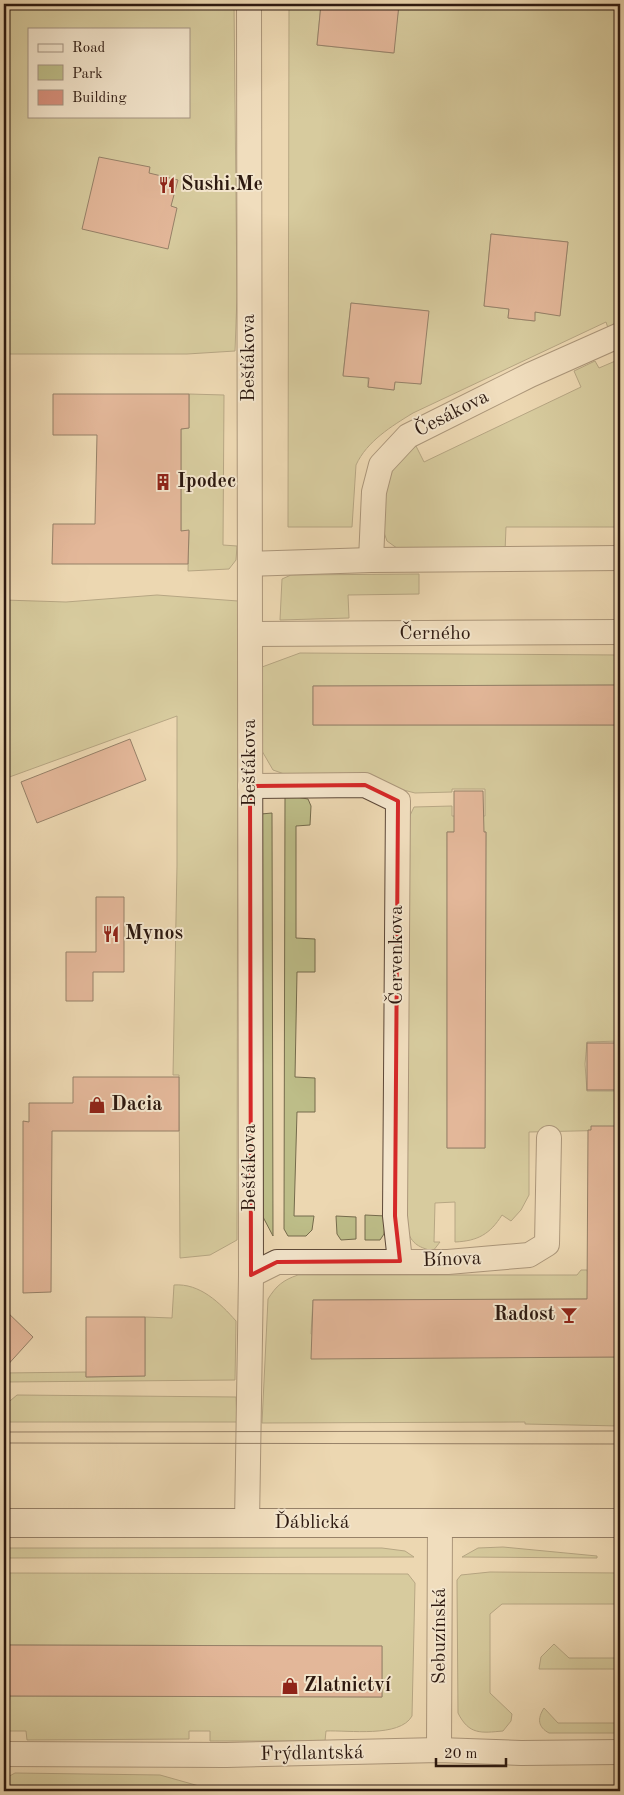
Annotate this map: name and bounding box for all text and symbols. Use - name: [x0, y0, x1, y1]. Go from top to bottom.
- legend: [28, 28, 190, 118]
- text: Road: [72, 41, 106, 56]
- text: Park: [72, 67, 103, 82]
- text: Building: [72, 91, 127, 106]
- restaurant icon: Sushi.Me: [157, 175, 177, 195]
- place label: Sushi.Me: [181, 175, 263, 195]
- street label: Bešťákova: [239, 314, 259, 402]
- street label: Česákova: [410, 383, 492, 441]
- building icon: Ipodec: [153, 472, 173, 492]
- place label: Ipodec: [177, 472, 236, 492]
- street label: Černého: [399, 620, 471, 644]
- street label: Bešťákova: [240, 719, 260, 807]
- street label: Červenkova: [383, 905, 407, 1005]
- restaurant icon: Mynos: [101, 924, 121, 944]
- place label: Mynos: [125, 924, 183, 944]
- shop icon: Dacia: [87, 1095, 107, 1115]
- place label: Dacia: [111, 1095, 162, 1115]
- street label: Bešťákova: [240, 1124, 260, 1212]
- street label: Bínova: [422, 1249, 482, 1271]
- place label: Radost: [494, 1305, 555, 1325]
- bar icon: Radost: [559, 1305, 579, 1325]
- street label: Ďáblická: [274, 1510, 350, 1533]
- street label: Sebuzínská: [430, 1588, 450, 1684]
- shop icon: Zlatnictví: [280, 1676, 300, 1696]
- place label: Zlatnictví: [304, 1676, 391, 1696]
- scale bar: [436, 1735, 506, 1767]
- street label: Frýdlantská: [260, 1743, 364, 1765]
- text: 20 m: [444, 1747, 478, 1762]

